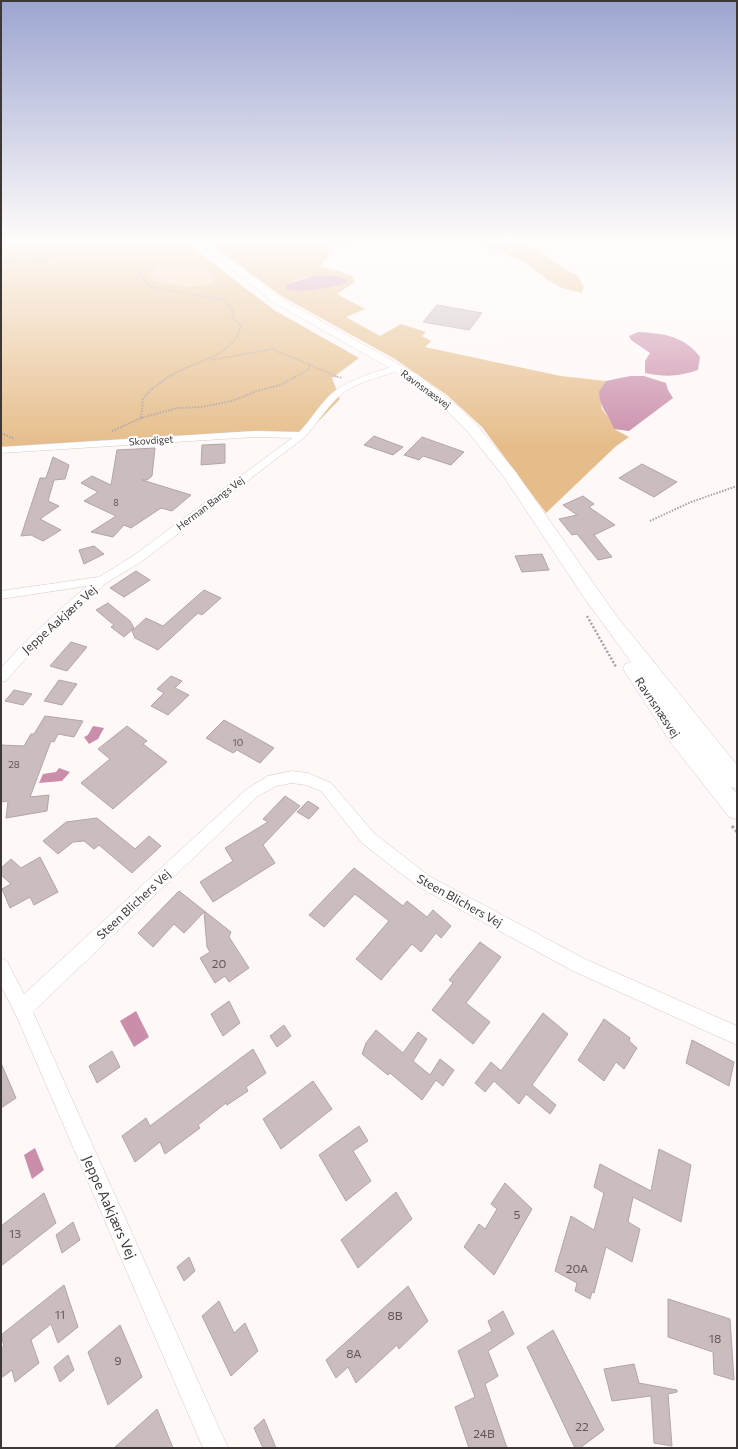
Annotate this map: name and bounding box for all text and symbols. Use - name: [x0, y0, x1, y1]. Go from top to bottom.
- street label: Ravnsnæsvej: [399, 367, 453, 411]
- street label: Skovdiget: [128, 432, 174, 448]
- street label: Herman Bangs Vej: [174, 474, 246, 532]
- house number: 8: [113, 497, 119, 508]
- street label: Jeppe Aakjærs Vej: [19, 582, 100, 657]
- street label: Ravnsnæsvej: [633, 674, 683, 740]
- house number: 10: [233, 736, 243, 748]
- house number: 28: [8, 758, 20, 770]
- street label: Steen Blichers Vej: [93, 866, 173, 942]
- street label: Steen Blichers Vej: [415, 871, 505, 929]
- house number: 20: [212, 956, 226, 970]
- street label: Jeppe Aakjærs Vej: [80, 1153, 140, 1261]
- house number: 5: [514, 1207, 521, 1221]
- house number: 13: [9, 1226, 21, 1240]
- house number: 20A: [566, 1261, 588, 1275]
- house number: 11: [55, 1307, 65, 1321]
- house number: 8B: [387, 1308, 403, 1322]
- house number: 18: [709, 1331, 721, 1345]
- house number: 8A: [346, 1346, 362, 1360]
- house number: 9: [114, 1353, 122, 1367]
- house number: 22: [575, 1419, 589, 1433]
- house number: 24B: [473, 1426, 495, 1440]

